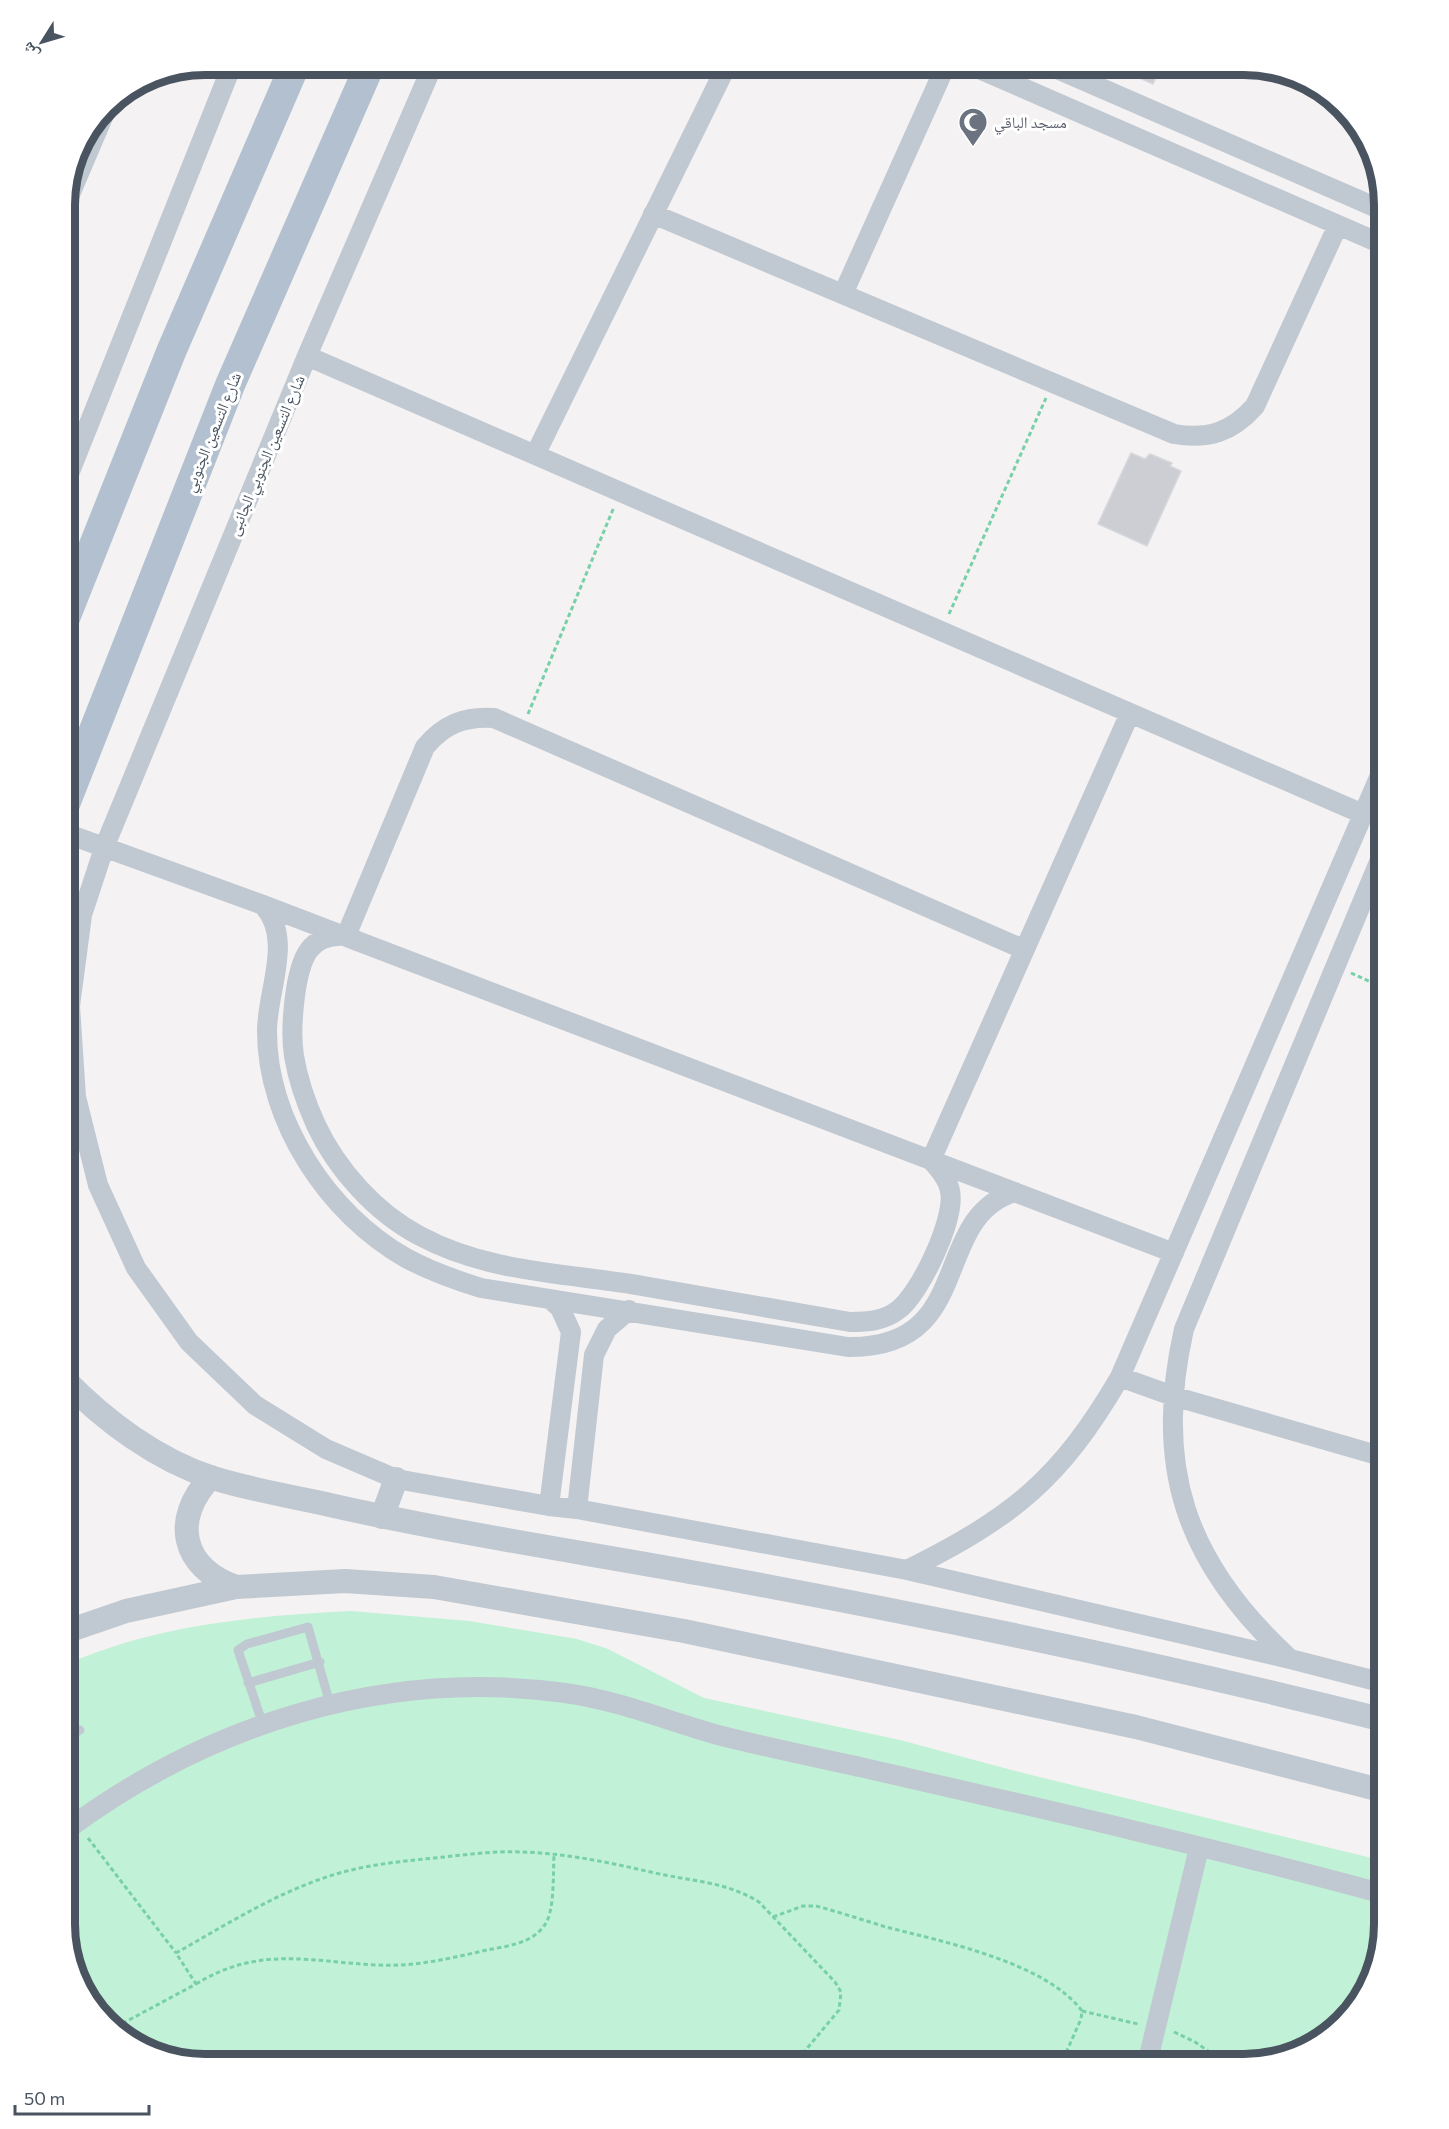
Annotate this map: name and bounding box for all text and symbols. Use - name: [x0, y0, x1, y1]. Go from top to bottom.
- north arrow: [12, 12, 72, 72]
- text: ش: [17, 38, 43, 64]
- mosque icon: مسجد الباقي: [957, 106, 989, 148]
- place label: مسجد الباقي: [994, 112, 1067, 135]
- street label: شارع التسعين الجنوبي: [179, 369, 248, 496]
- street label: شارع التسعين الجنوبي الجانبى: [223, 372, 312, 539]
- scale bar: [15, 2078, 148, 2116]
- text: 50 m: [24, 2087, 65, 2109]

